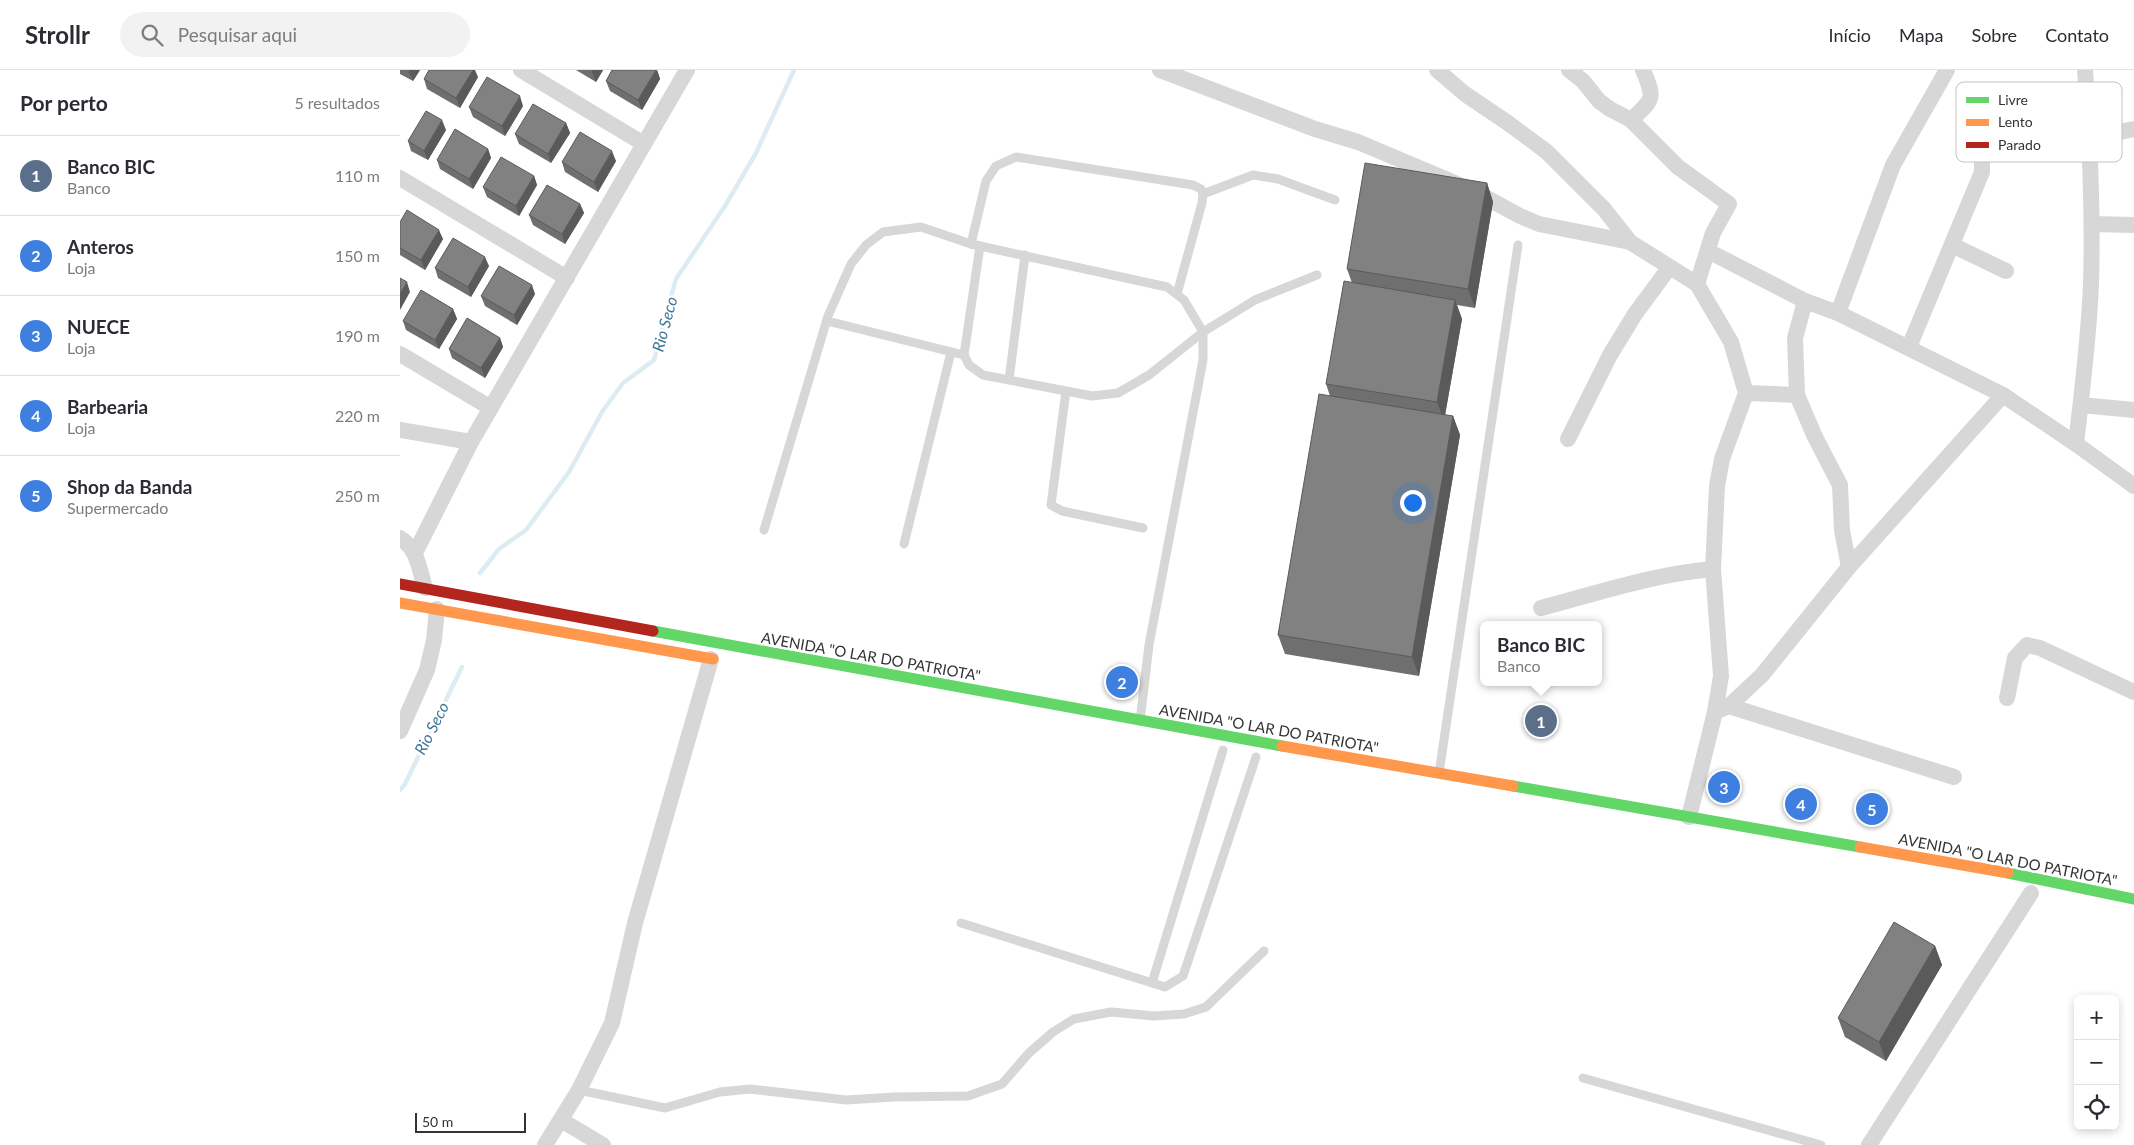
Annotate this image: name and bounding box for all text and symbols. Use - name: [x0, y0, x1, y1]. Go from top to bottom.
- search box: [120, 12, 470, 57]
- text: Strollr: [25, 20, 90, 49]
- icon: search: [138, 21, 166, 49]
- text: Pesquisar aqui: [178, 23, 297, 46]
- text: Início: [1829, 24, 1871, 46]
- text: Mapa: [1899, 24, 1943, 46]
- text: Sobre: [1971, 24, 2017, 46]
- text: Contato: [2045, 24, 2109, 46]
- legend: [1956, 82, 2122, 162]
- text: Por perto: [20, 90, 108, 115]
- text: Livre: [1998, 91, 2028, 108]
- text: 5 resultados: [294, 93, 380, 112]
- text: Lento: [1998, 113, 2033, 130]
- text: Parado: [1998, 136, 2041, 153]
- text: Banco BIC: [67, 155, 155, 178]
- text: 1: [31, 166, 41, 185]
- text: 110 m: [335, 166, 380, 185]
- text: Banco: [67, 178, 111, 197]
- text: Anteros: [67, 235, 134, 258]
- text: 2: [31, 246, 41, 265]
- text: 150 m: [335, 246, 380, 265]
- text: Loja: [67, 258, 96, 277]
- water label: Rio Seco: [648, 294, 680, 354]
- text: NUECE: [67, 315, 130, 338]
- text: 3: [31, 326, 41, 345]
- text: 190 m: [335, 326, 380, 345]
- text: Loja: [67, 338, 96, 357]
- text: Barbearia: [67, 395, 148, 418]
- text: 4: [31, 406, 41, 425]
- text: 220 m: [335, 406, 380, 425]
- text: Loja: [67, 418, 96, 437]
- text: Shop da Banda: [67, 475, 193, 498]
- text: 5: [31, 486, 41, 505]
- text: 250 m: [335, 486, 380, 505]
- your location: [1400, 490, 1426, 516]
- text: Supermercado: [67, 498, 168, 517]
- popup: [1480, 621, 1602, 686]
- street label: AVENIDA "O LAR DO PATRIOTA": [760, 628, 982, 684]
- text: Banco BIC: [1497, 633, 1585, 656]
- text: Banco: [1497, 656, 1541, 675]
- pin: 2: [1106, 663, 1138, 701]
- water label: Rio Seco: [410, 699, 452, 757]
- street label: AVENIDA "O LAR DO PATRIOTA": [1158, 700, 1380, 756]
- pin: 1: [1525, 702, 1557, 740]
- pin: 3: [1708, 768, 1740, 806]
- pin: 4: [1785, 785, 1817, 823]
- pin: 5: [1856, 790, 1888, 828]
- street label: AVENIDA "O LAR DO PATRIOTA": [1897, 829, 2119, 889]
- map controls: [2074, 995, 2119, 1130]
- button: +: [2074, 995, 2119, 1040]
- button: −: [2074, 1040, 2119, 1085]
- button: locate: [2074, 1085, 2119, 1130]
- scale bar: [415, 1110, 526, 1133]
- text: 50 m: [422, 1113, 453, 1130]

